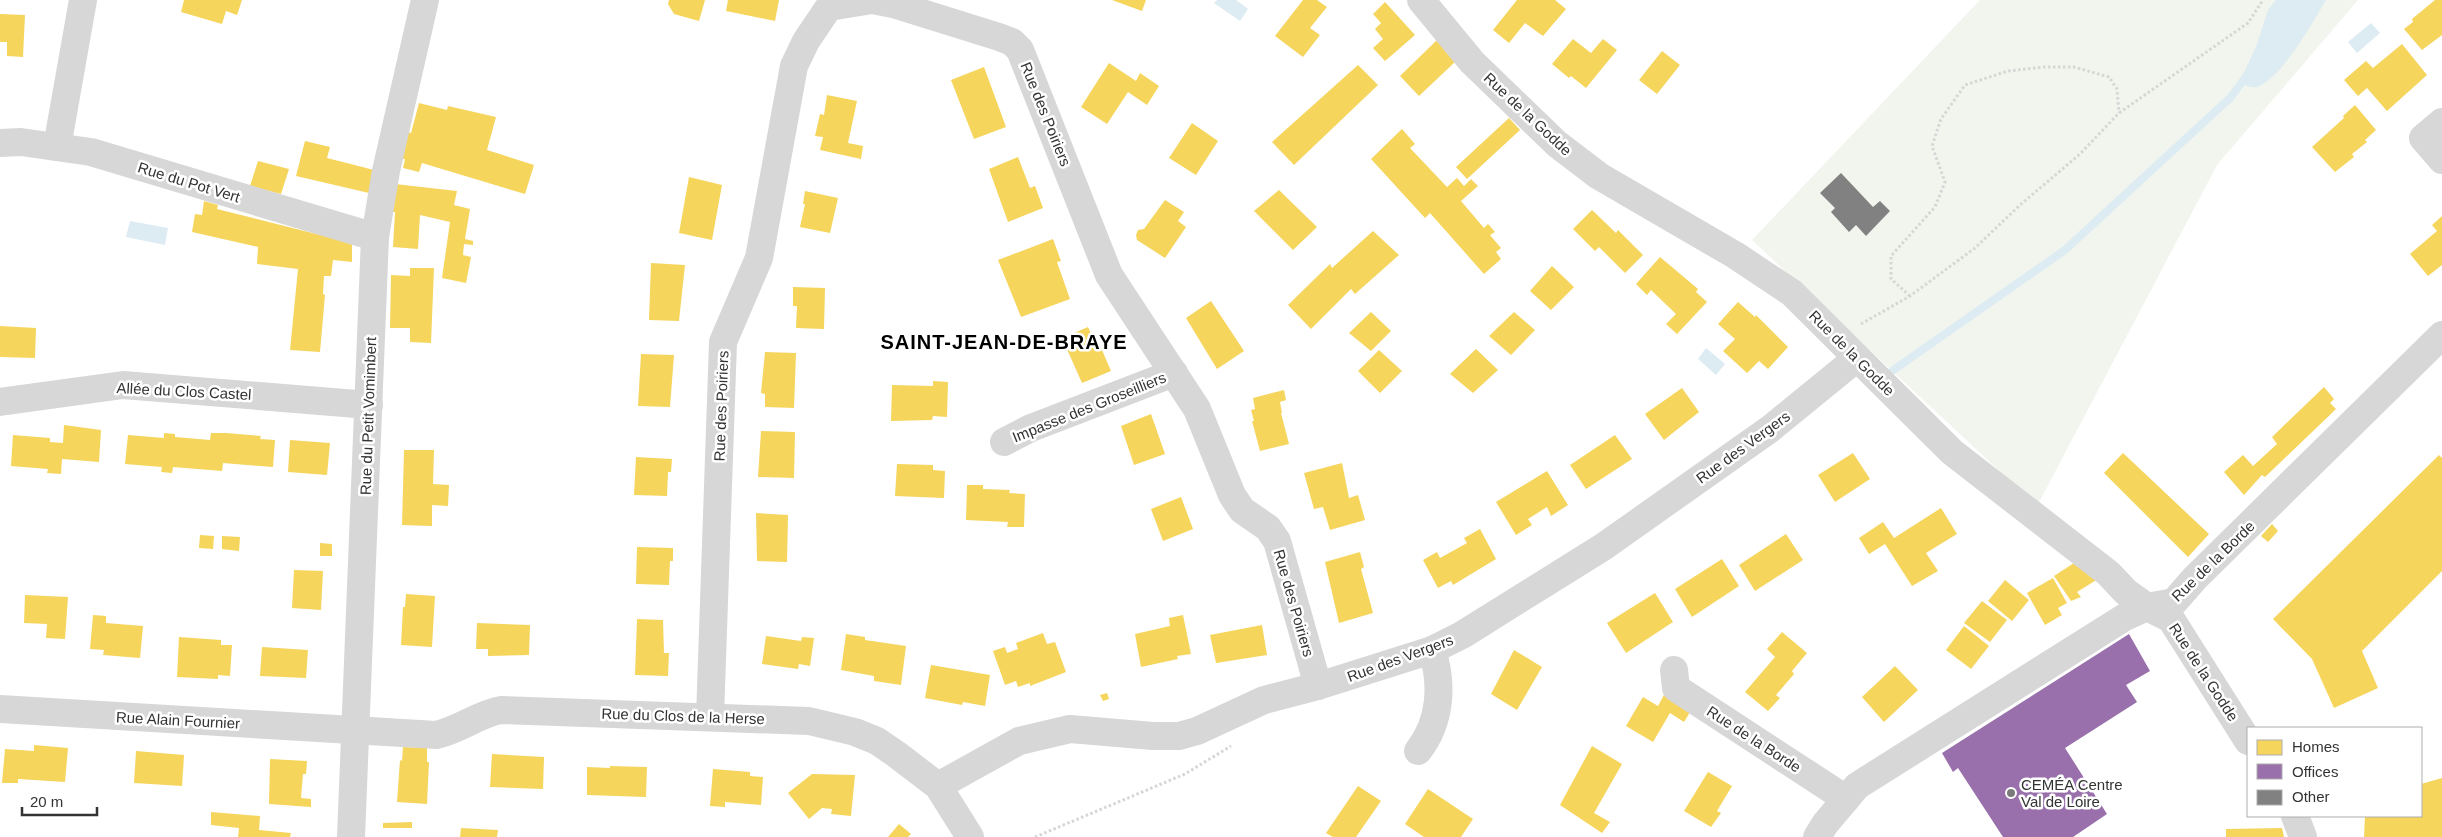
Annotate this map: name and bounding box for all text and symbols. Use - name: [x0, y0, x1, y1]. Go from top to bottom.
- street label: Rue des Poiriers: [1017, 59, 1075, 169]
- street label: Rue de la Godde: [1481, 69, 1575, 159]
- street label: Rue du Pot Vert: [136, 158, 243, 206]
- street label: Rue de la Godde: [1806, 307, 1898, 399]
- district label: SAINT-JEAN-DE-BRAYE: [880, 331, 1128, 353]
- street label: Rue du Petit Vomimbert: [357, 336, 379, 495]
- street label: Rue des Poiriers: [711, 350, 731, 462]
- street label: Impasse des Groseilliers: [1010, 368, 1168, 446]
- street label: Allée du Clos Castel: [116, 379, 252, 403]
- street label: Rue des Vergers: [1693, 407, 1793, 487]
- street label: Rue de la Borde: [2168, 517, 2258, 605]
- street label: Rue des Poiriers: [1271, 547, 1317, 659]
- street label: Rue de la Godde: [2166, 620, 2242, 724]
- street label: Rue des Vergers: [1345, 631, 1455, 685]
- street label: Rue de la Borde: [1704, 702, 1804, 776]
- street label: Rue du Clos de la Herse: [601, 705, 765, 727]
- street label: Rue Alain Fournier: [116, 708, 240, 732]
- legend: [2247, 727, 2422, 817]
- text: Homes: [2292, 738, 2340, 755]
- text: Offices: [2292, 763, 2338, 780]
- place label: CEMÉA Centre Val de Loire: [2021, 776, 2123, 810]
- scale bar: [22, 784, 98, 816]
- marker: CEMÉA Centre Val de Loire: [2005, 787, 2017, 799]
- text: Other: [2292, 788, 2330, 805]
- text: 20 m: [30, 793, 63, 810]

